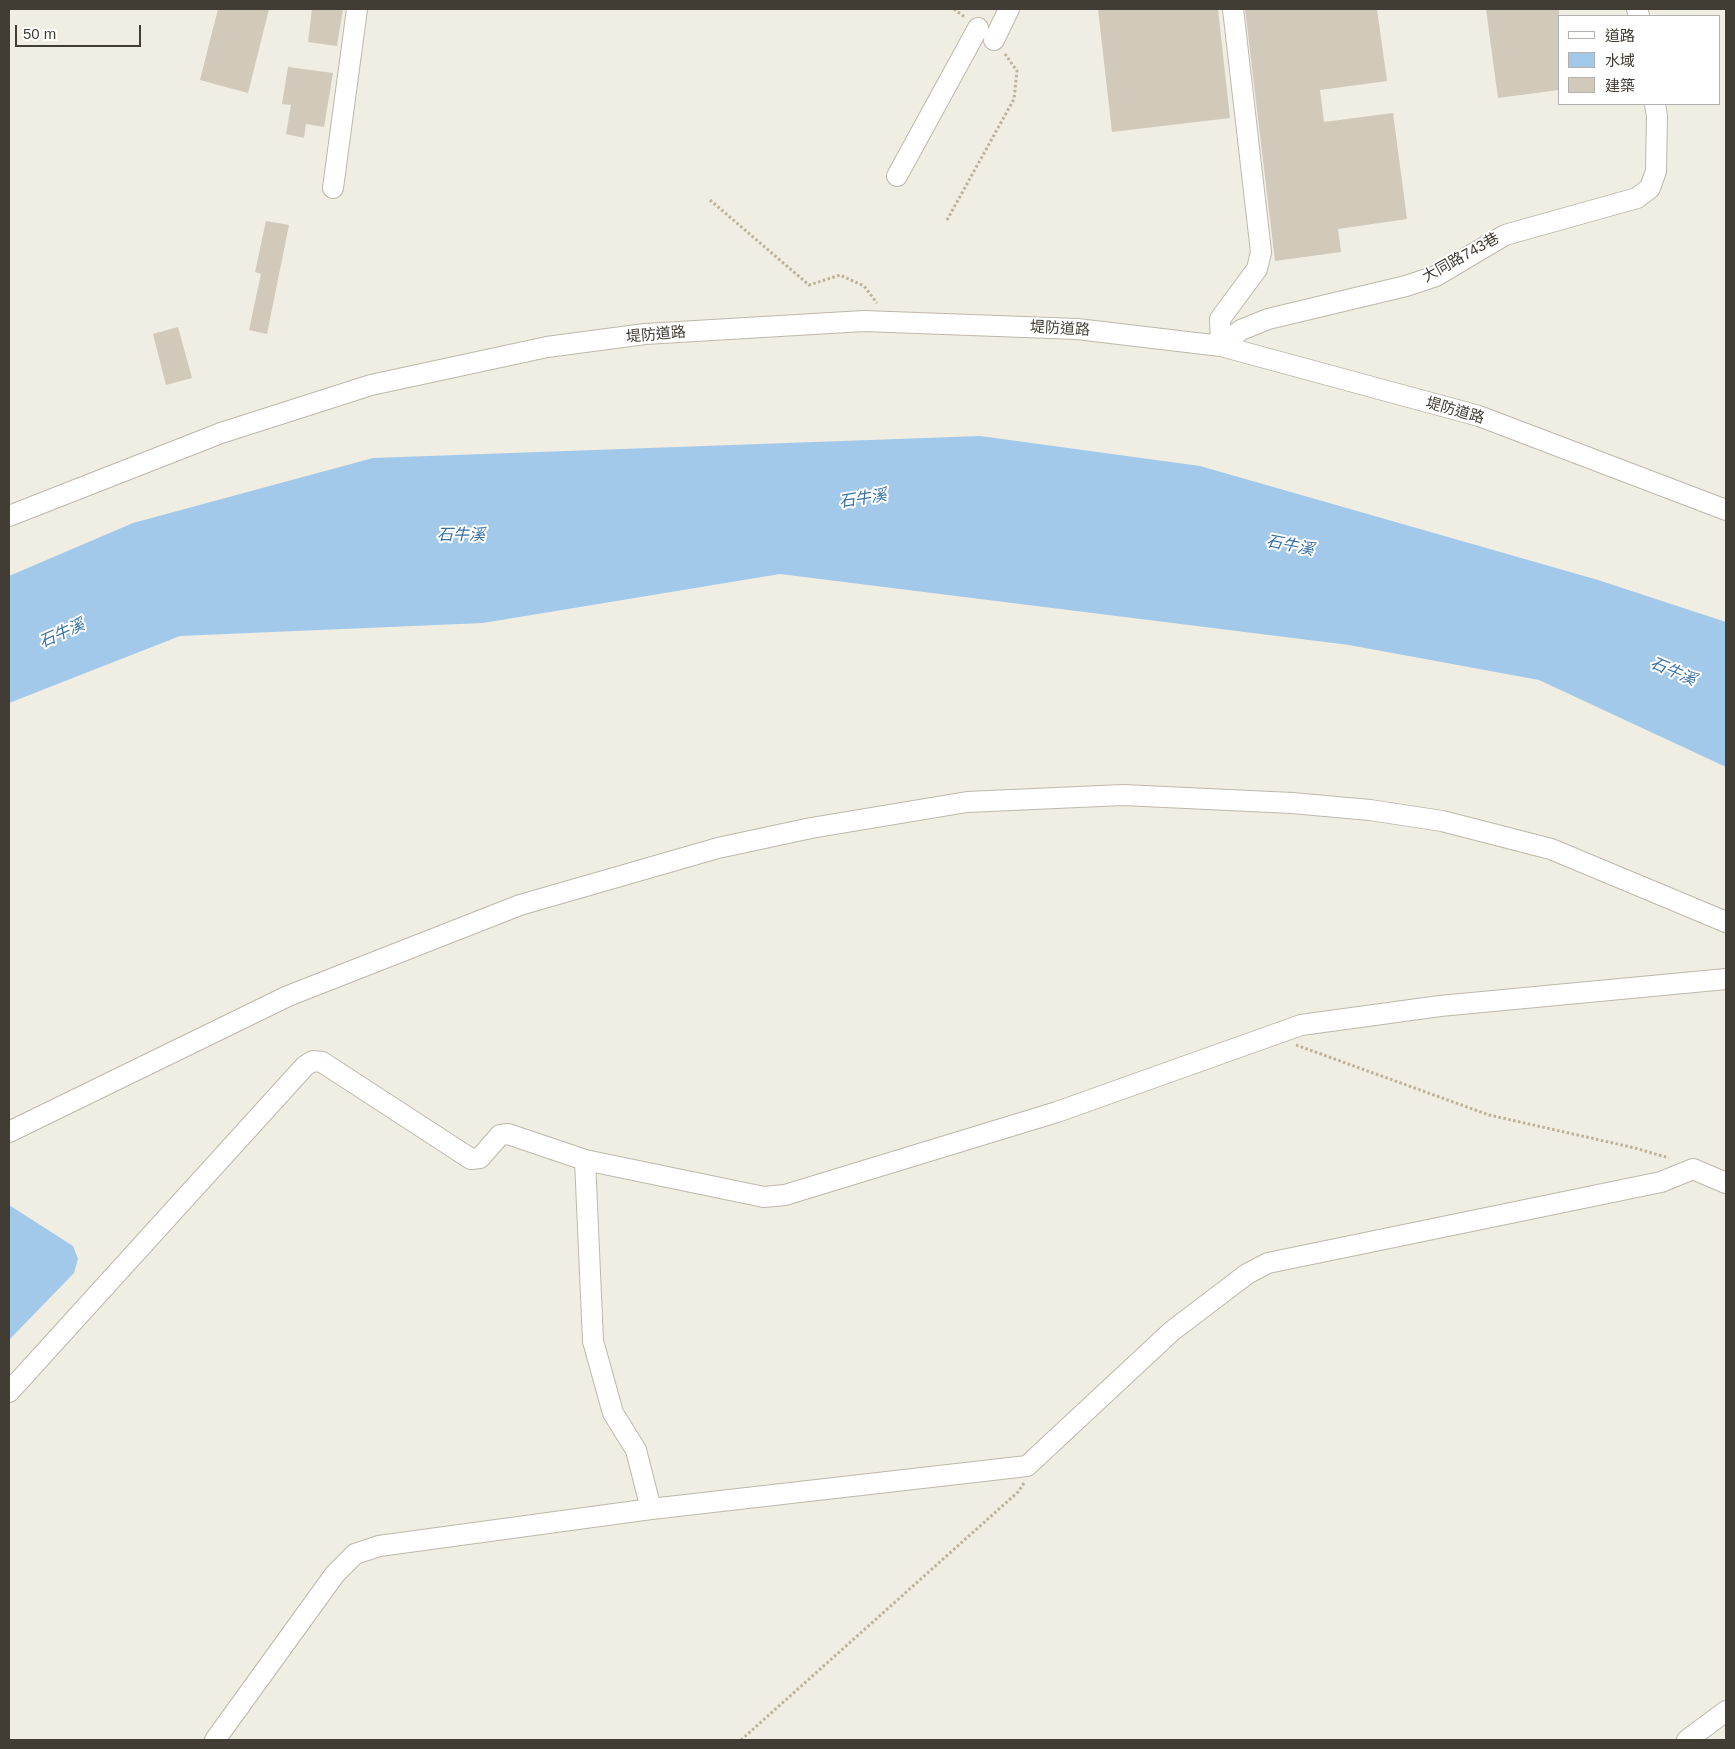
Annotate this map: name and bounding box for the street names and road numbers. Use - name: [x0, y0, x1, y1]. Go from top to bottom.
- street label: 大同路743巷: [1419, 230, 1503, 286]
- street label: 堤防道路: [1030, 318, 1090, 340]
- street label: 堤防道路: [625, 323, 687, 347]
- street label: 堤防道路: [1424, 394, 1486, 428]

